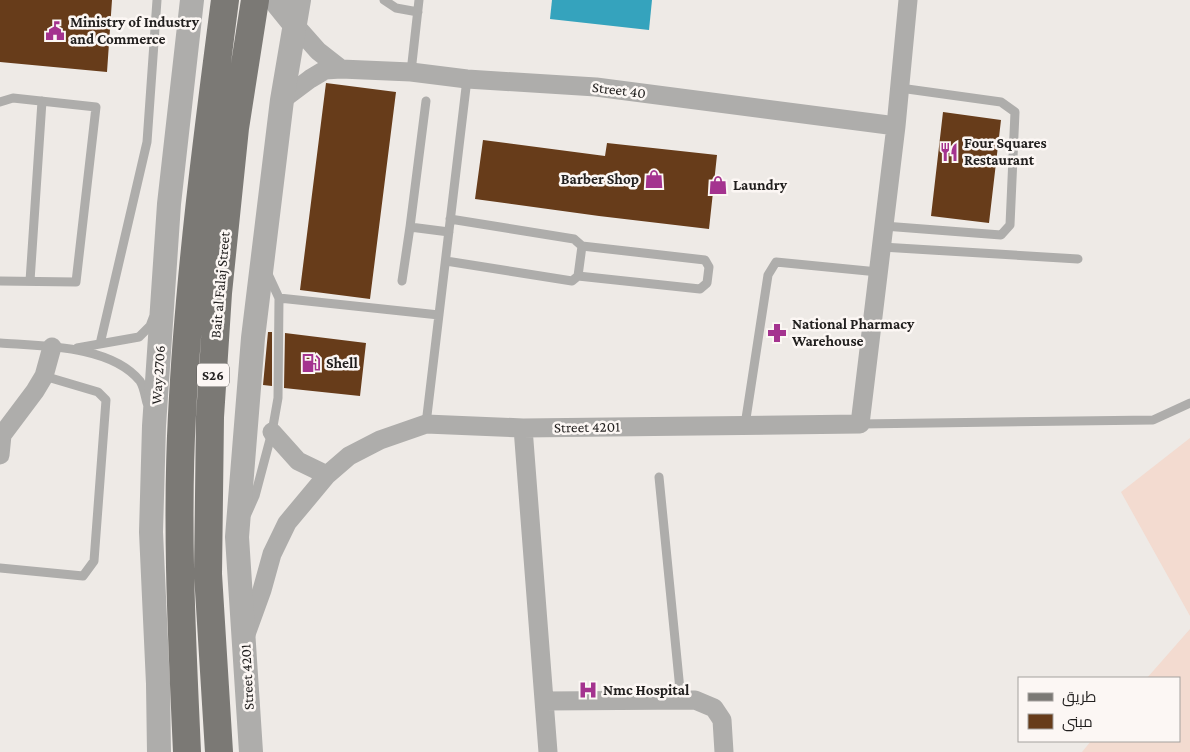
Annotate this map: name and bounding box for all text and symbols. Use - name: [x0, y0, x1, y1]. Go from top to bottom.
- place label: Ministry of Industry and Commerce: [70, 14, 200, 47]
- public building icon: Ministry of Industry and Commerce: [44, 20, 66, 42]
- street label: Street 40: [591, 79, 647, 101]
- place label: Four Squares Restaurant: [964, 135, 1047, 168]
- restaurant icon: Four Squares Restaurant: [938, 141, 960, 163]
- shop icon: Barber Shop: [643, 168, 665, 190]
- place label: Barber Shop: [561, 171, 639, 187]
- shop icon: Laundry: [707, 174, 729, 196]
- place label: Laundry: [733, 177, 788, 193]
- street label: Bait al Falaj Street: [207, 230, 234, 339]
- place label: National Pharmacy Warehouse: [791, 316, 915, 349]
- pharmacy icon: National Pharmacy Warehouse: [766, 322, 788, 344]
- street label: Way 2706: [148, 345, 169, 405]
- fuel station icon: Shell: [300, 352, 322, 374]
- place label: Shell: [326, 355, 358, 371]
- road number: S26: [197, 364, 229, 386]
- street label: Street 4201: [554, 418, 620, 436]
- street label: Street 4201: [237, 644, 257, 710]
- legend: [1018, 677, 1180, 742]
- hospital icon: Nmc Hospital: [577, 679, 599, 701]
- place label: Nmc Hospital: [603, 682, 690, 698]
- text: طريق: [1062, 689, 1096, 707]
- text: مبنى: [1062, 714, 1093, 732]

